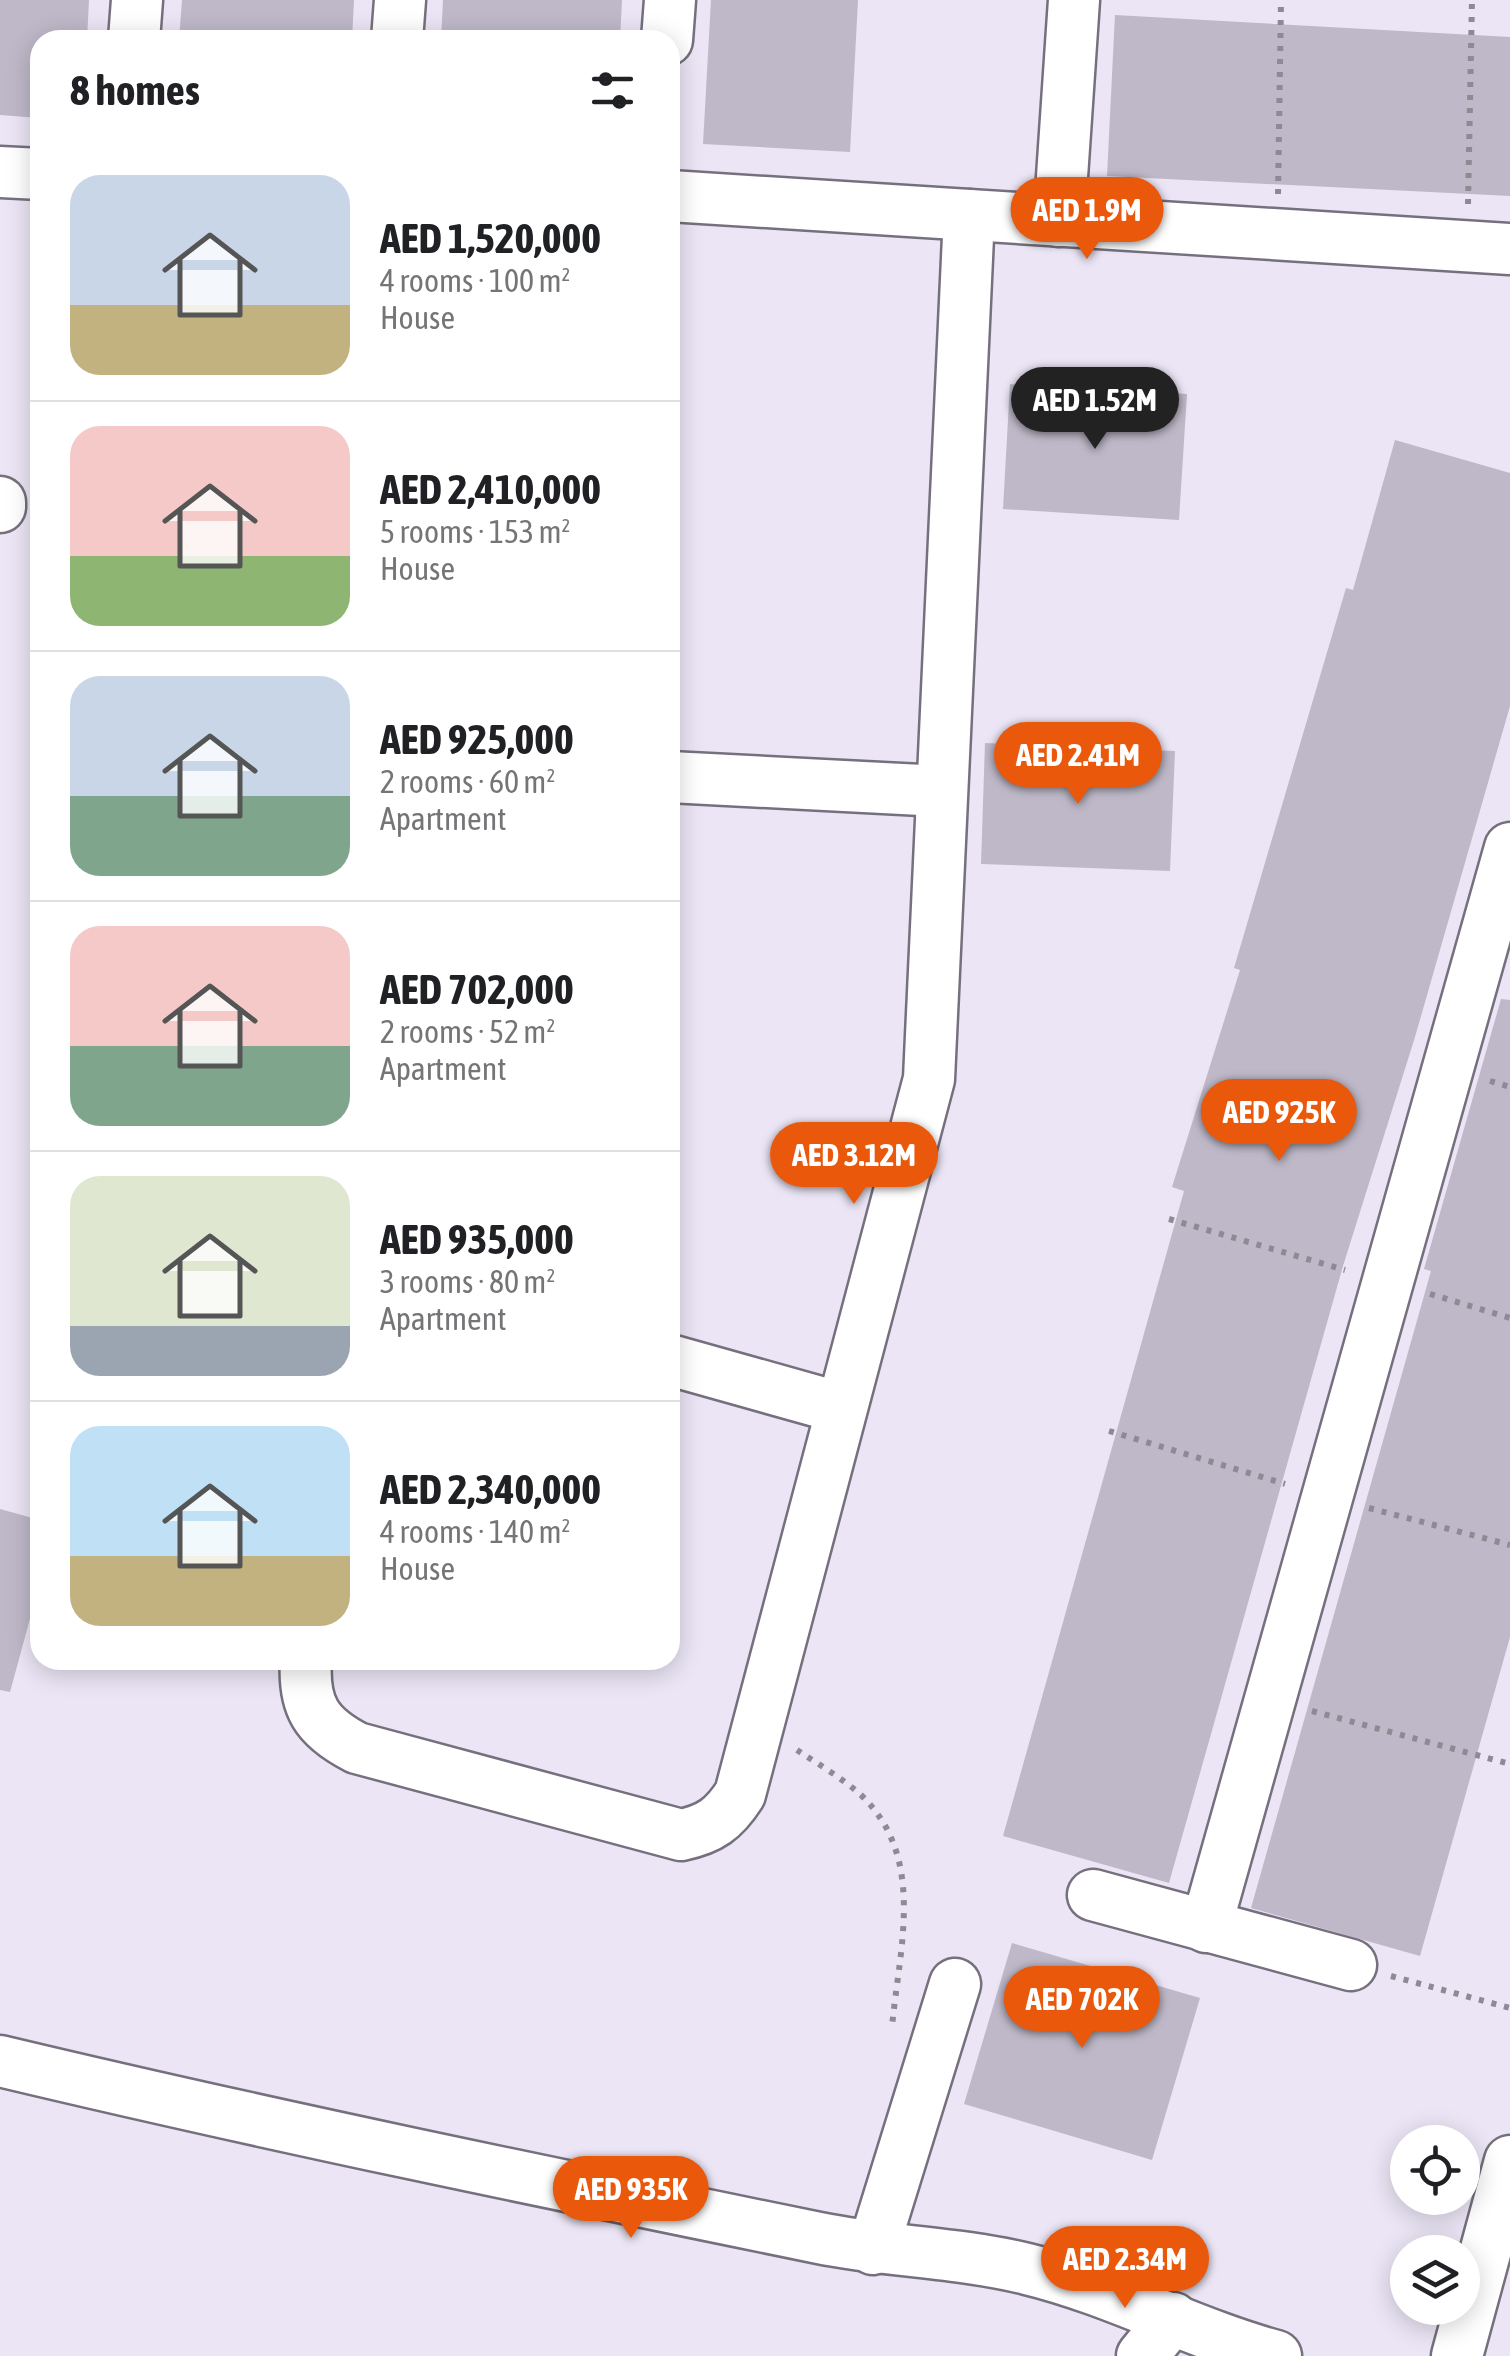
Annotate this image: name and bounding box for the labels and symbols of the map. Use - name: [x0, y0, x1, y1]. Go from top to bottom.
- pin: AED 1.9M: [984, 177, 1190, 262]
- pin: AED 1.52M: [981, 367, 1209, 452]
- pin: AED 2.41M: [964, 722, 1192, 807]
- pin: AED 925K: [1176, 1079, 1382, 1164]
- pin: AED 3.12M: [740, 1122, 968, 1207]
- pin: AED 702K: [979, 1966, 1185, 2051]
- pin: AED 935K: [528, 2156, 734, 2241]
- pin: AED 2.34M: [1011, 2226, 1239, 2311]

